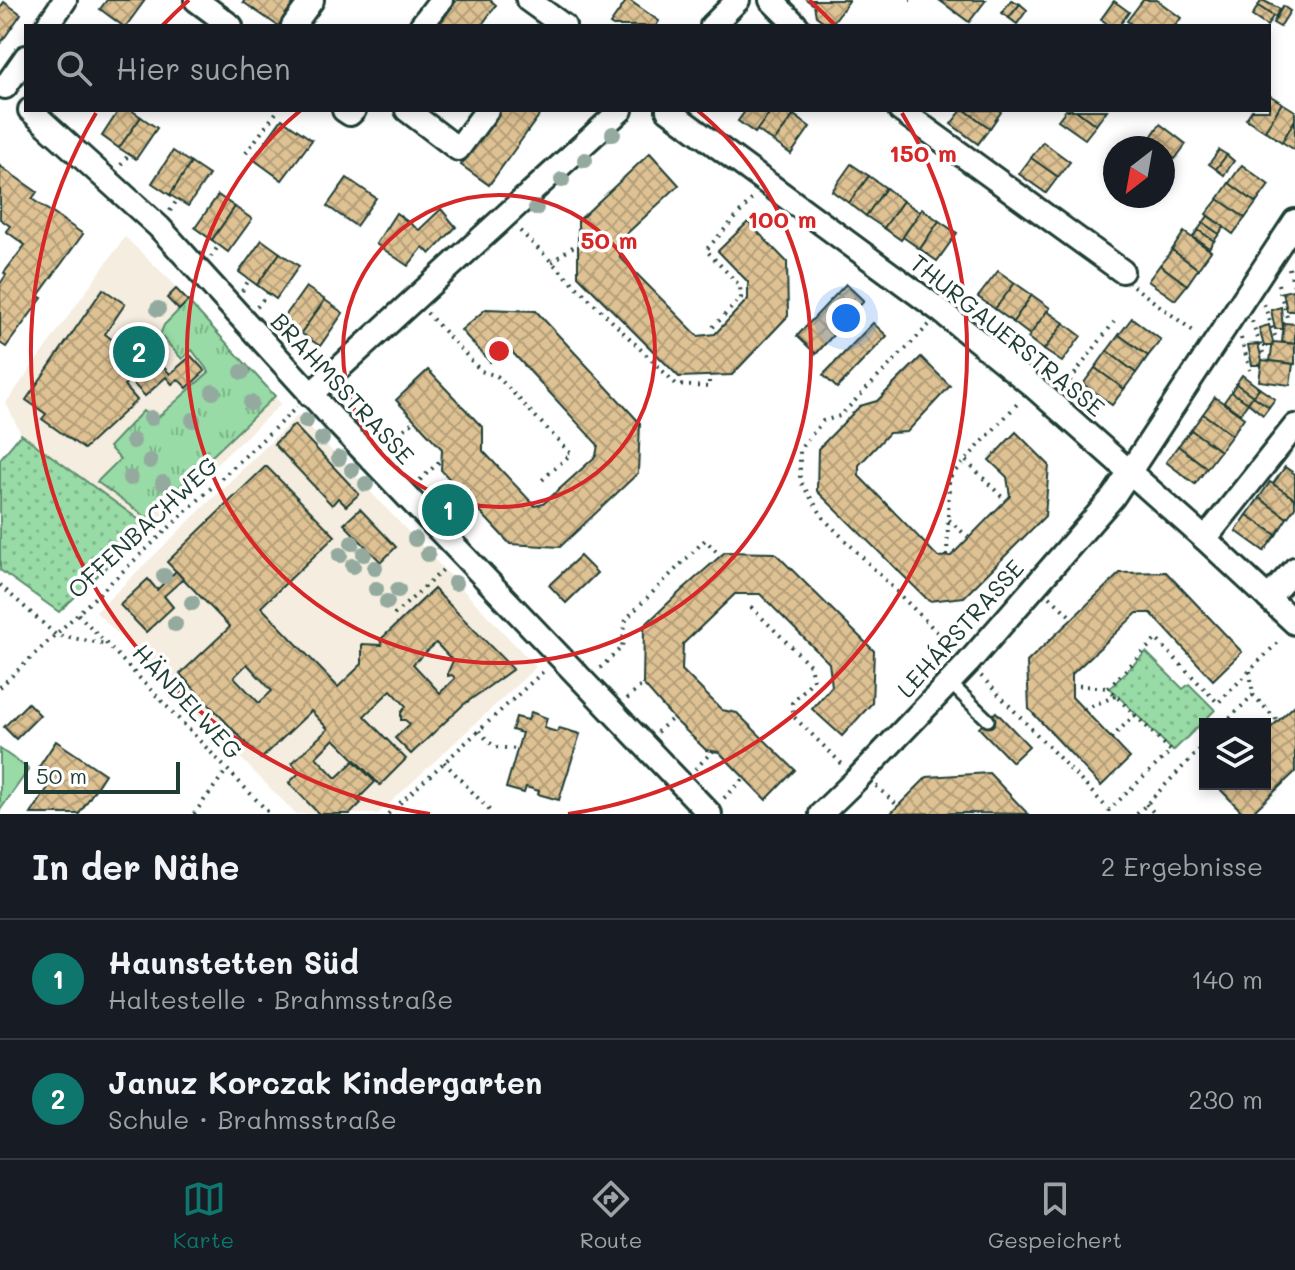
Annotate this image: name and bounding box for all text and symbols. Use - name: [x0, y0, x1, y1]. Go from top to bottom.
- search box: [24, 24, 1271, 112]
- icon: search: [52, 46, 96, 90]
- text: Hier suchen: [116, 48, 291, 88]
- north arrow: [1103, 136, 1175, 208]
- text: 150 m: [889, 137, 957, 168]
- text: 100 m: [747, 203, 817, 234]
- text: 50 m: [580, 224, 638, 255]
- street label: THURGAUERSTRASSE: [905, 247, 1111, 423]
- your location: [826, 298, 866, 338]
- street label: BRAHMSSTRASSE: [265, 306, 421, 470]
- pin: 2: [113, 322, 165, 382]
- centre of rings: [485, 337, 513, 365]
- street label: OFFENBACHWEG: [60, 449, 224, 604]
- pin: 1: [422, 480, 474, 540]
- street label: LEHÁRSTRASSE: [890, 553, 1030, 703]
- street label: HÄNDELWEG: [127, 637, 250, 765]
- map controls: [1199, 718, 1271, 790]
- button: layers: [1199, 718, 1271, 790]
- scale bar: [24, 758, 180, 794]
- text: 50 m: [36, 761, 87, 790]
- text: In der Nähe: [32, 844, 240, 889]
- text: 2 Ergebnisse: [1101, 849, 1263, 883]
- text: Haunstetten Süd: [108, 942, 359, 982]
- text: 1: [52, 962, 64, 996]
- text: 140 m: [1191, 962, 1263, 996]
- text: Haltestelle · Brahmsstraße: [108, 982, 453, 1016]
- text: Januz Korczak Kindergarten: [108, 1062, 542, 1102]
- text: 2: [51, 1082, 65, 1116]
- text: 230 m: [1188, 1082, 1263, 1116]
- text: Schule · Brahmsstraße: [108, 1102, 397, 1136]
- tab: Karte: [173, 1177, 234, 1254]
- tab: Route: [580, 1177, 642, 1254]
- tab: Gespeichert: [988, 1177, 1122, 1254]

